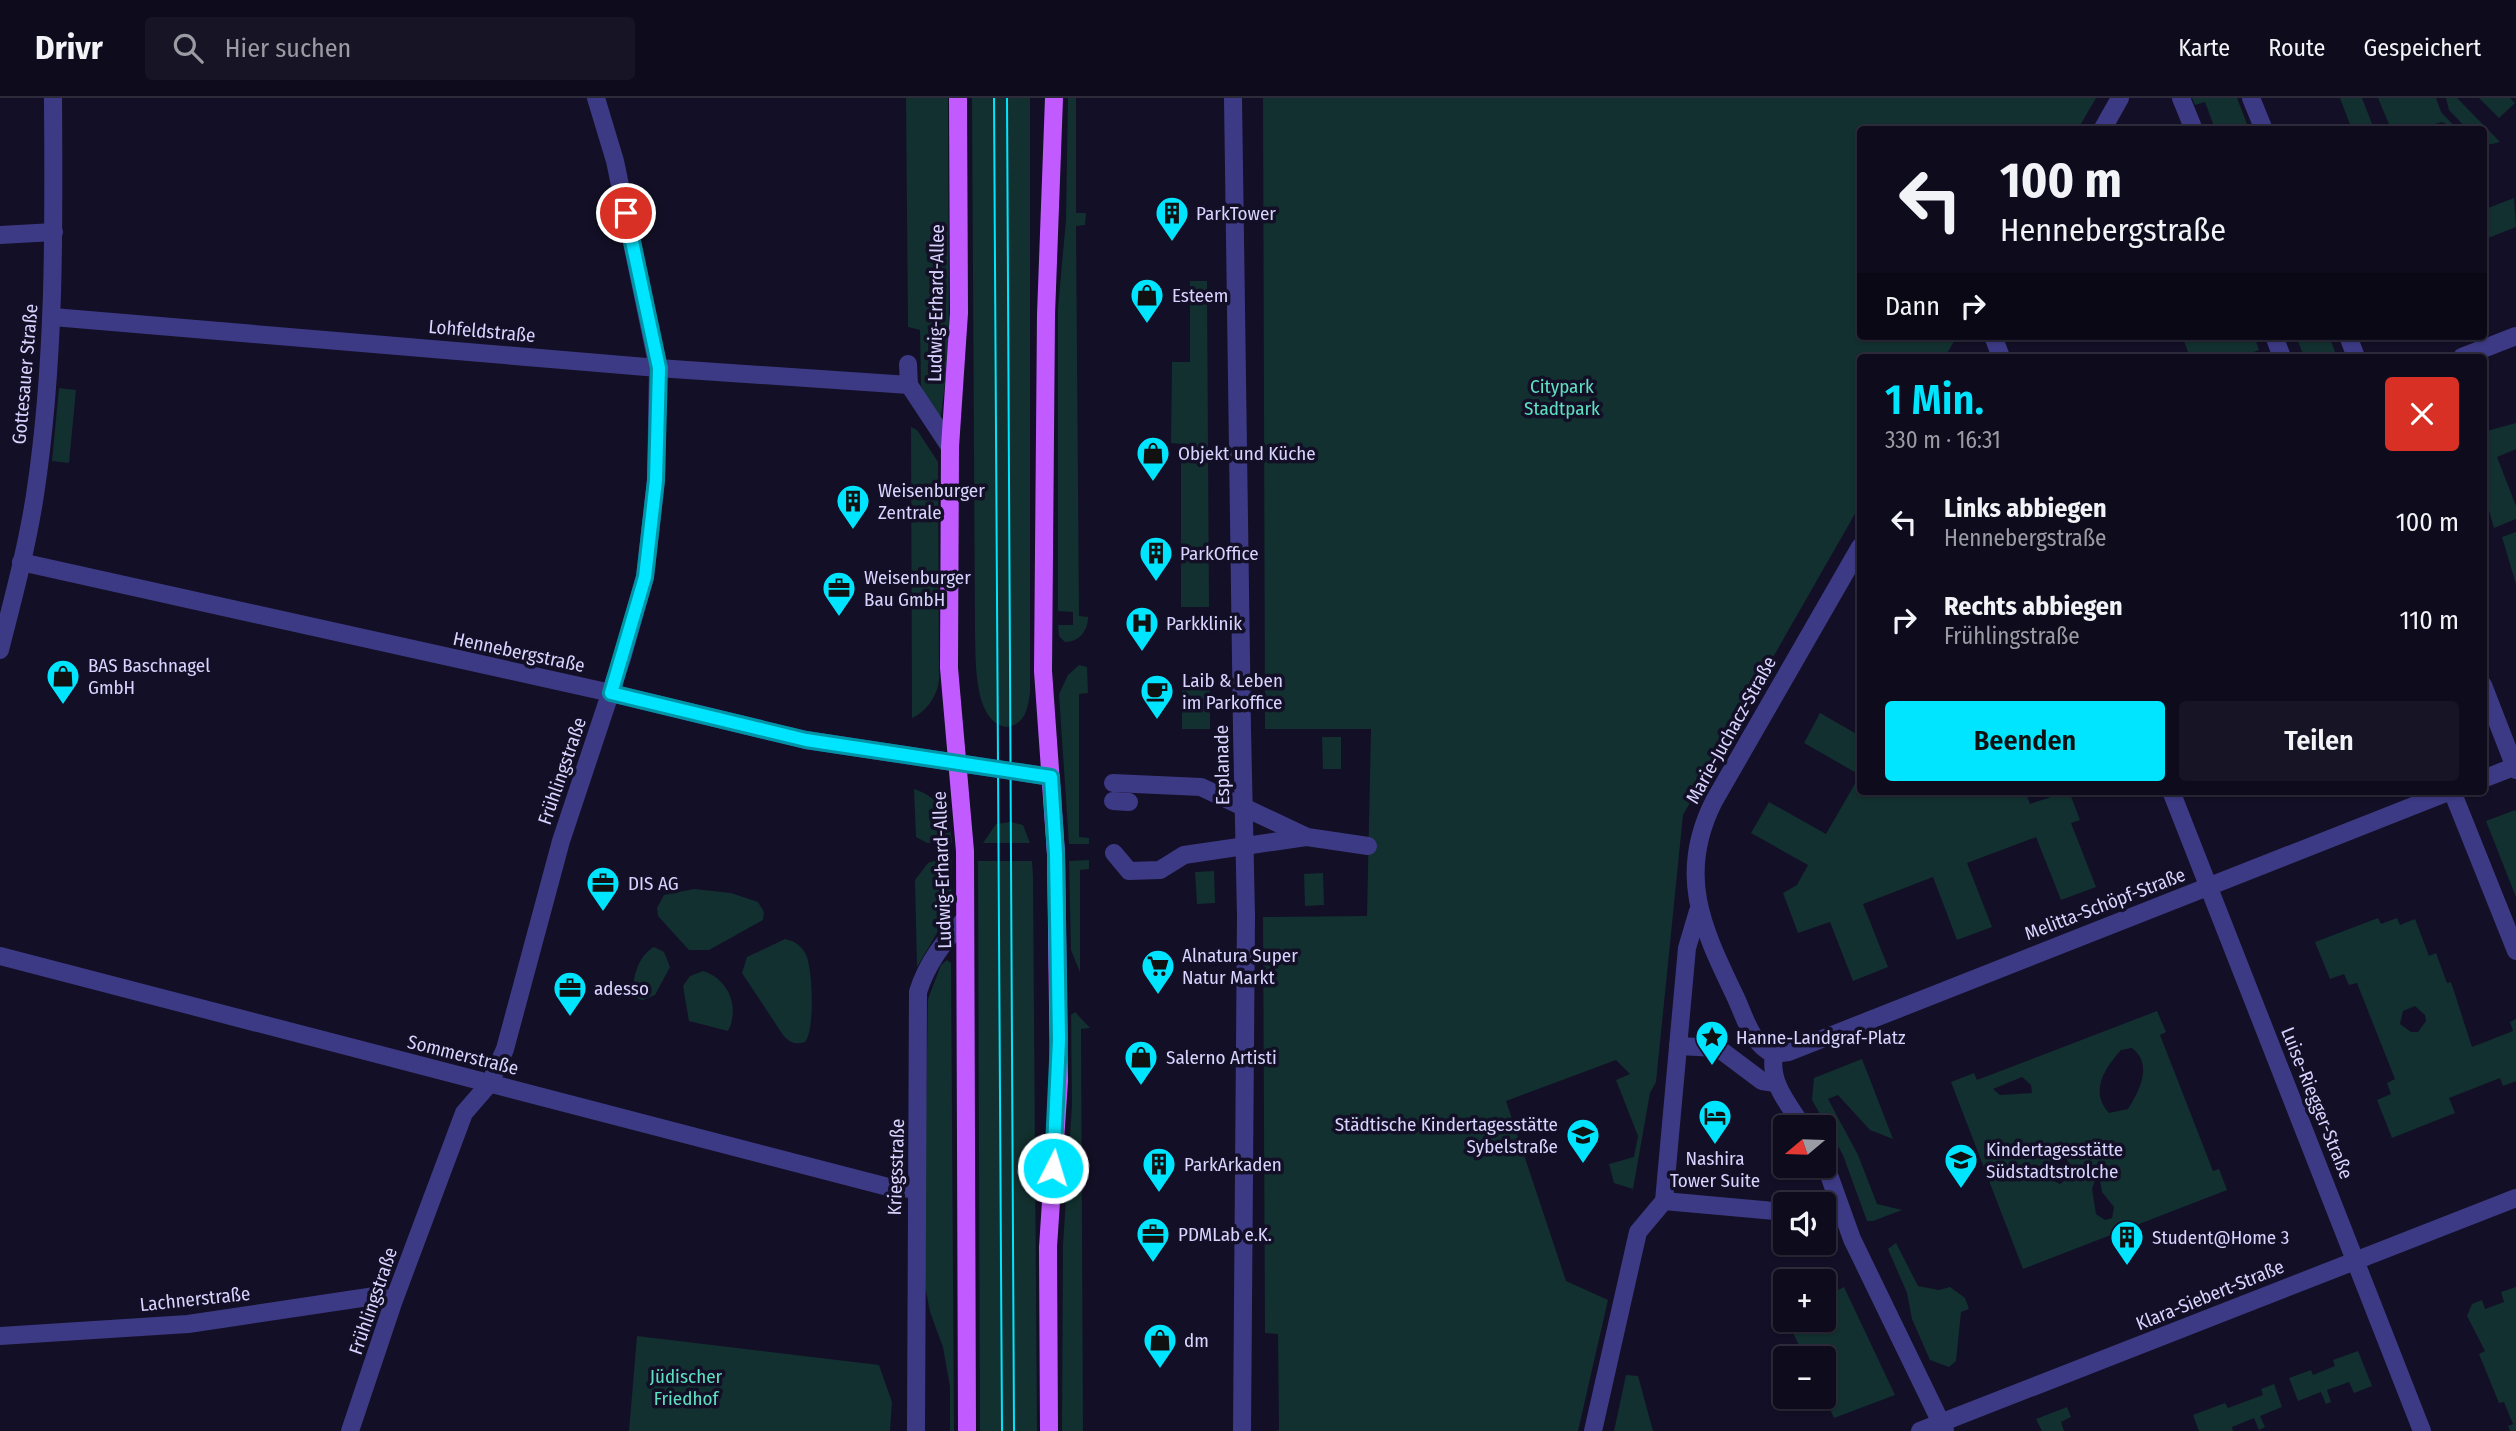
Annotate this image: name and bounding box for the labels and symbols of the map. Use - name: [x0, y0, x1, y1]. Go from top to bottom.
- pin: [596, 183, 656, 243]
- building icon: ParkTower: [1153, 194, 1191, 243]
- place label: ParkTower: [1196, 202, 1276, 225]
- street label: Ludwig-Erhard-Allee: [923, 224, 949, 382]
- shop icon: Esteem: [1128, 276, 1166, 325]
- place label: Esteem: [1172, 284, 1228, 307]
- street label: Gottesauer Straße: [7, 303, 43, 445]
- street label: Lohfeldstraße: [428, 315, 536, 347]
- park label: Citypark Stadtpark: [1524, 375, 1600, 420]
- shop icon: Objekt und Küche: [1134, 434, 1172, 483]
- place label: Objekt und Küche: [1178, 442, 1316, 465]
- place label: Weisenburger Zentrale: [878, 479, 985, 524]
- building icon: Weisenburger Zentrale: [834, 482, 872, 531]
- building icon: ParkOffice: [1137, 534, 1175, 583]
- place label: ParkOffice: [1180, 542, 1259, 565]
- place label: Weisenburger Bau GmbH: [864, 566, 971, 611]
- office icon: Weisenburger Bau GmbH: [820, 569, 858, 618]
- hospital icon: Parkklinik: [1123, 604, 1161, 653]
- place label: Parkklinik: [1166, 612, 1242, 635]
- street label: Hennebergstraße: [451, 627, 587, 677]
- street label: Marie-Juchacz-Straße: [1681, 652, 1781, 808]
- place label: BAS Baschnagel GmbH: [88, 654, 210, 699]
- shop icon: BAS Baschnagel GmbH: [44, 657, 82, 706]
- place label: Laib & Leben im Parkoffice: [1182, 669, 1283, 714]
- cafe icon: Laib & Leben im Parkoffice: [1138, 672, 1176, 721]
- street label: Frühlingstraße: [533, 714, 591, 828]
- street label: Esplanade: [1210, 725, 1234, 805]
- street label: Ludwig-Erhard-Allee: [928, 791, 956, 949]
- street label: Melitta-Schöpf-Straße: [2021, 863, 2189, 945]
- office icon: DIS AG: [584, 864, 622, 913]
- place label: DIS AG: [628, 872, 679, 895]
- place label: Alnatura Super Natur Markt: [1182, 944, 1298, 989]
- supermarket icon: Alnatura Super Natur Markt: [1139, 947, 1177, 996]
- office icon: adesso: [551, 969, 589, 1018]
- place label: adesso: [594, 977, 649, 1000]
- place icon: Hanne-Landgraf-Platz: [1693, 1018, 1731, 1067]
- street label: Luise-Riegger-Straße: [2276, 1024, 2358, 1182]
- place label: Hanne-Landgraf-Platz: [1736, 1026, 1906, 1049]
- street label: Sommerstraße: [405, 1030, 521, 1080]
- shop icon: Salerno Artisti: [1122, 1038, 1160, 1087]
- place label: Salerno Artisti: [1166, 1046, 1277, 1069]
- hotel icon: Nashira Tower Suite: [1696, 1097, 1734, 1146]
- place label: Städtische Kindertagesstätte Sybelstraße: [1335, 1113, 1558, 1158]
- north arrow: [1773, 1115, 1836, 1178]
- school or university icon: Städtische Kindertagesstätte Sybelstraße: [1564, 1116, 1602, 1165]
- street label: Kriegsstraße: [883, 1118, 909, 1216]
- position arrow: [1016, 1131, 1090, 1205]
- place label: Kindertagesstätte Südstadtstrolche: [1986, 1138, 2123, 1183]
- school or university icon: Kindertagesstätte Südstadtstrolche: [1942, 1141, 1980, 1190]
- building icon: ParkArkaden: [1140, 1145, 1178, 1194]
- place label: Nashira Tower Suite: [1670, 1147, 1760, 1192]
- place label: ParkArkaden: [1184, 1153, 1282, 1176]
- office icon: PDMLab e.K.: [1134, 1215, 1172, 1264]
- building icon: Student@Home 3: [2108, 1218, 2146, 1267]
- place label: PDMLab e.K.: [1178, 1223, 1272, 1246]
- place label: Student@Home 3: [2152, 1226, 2289, 1249]
- street label: Frühlingstraße: [344, 1244, 402, 1358]
- street label: Klara-Siebert-Straße: [2133, 1255, 2287, 1335]
- street label: Lachnerstraße: [139, 1282, 251, 1316]
- shop icon: dm: [1141, 1321, 1179, 1370]
- place label: dm: [1184, 1329, 1209, 1352]
- park label: Jüdischer Friedhof: [650, 1365, 723, 1410]

